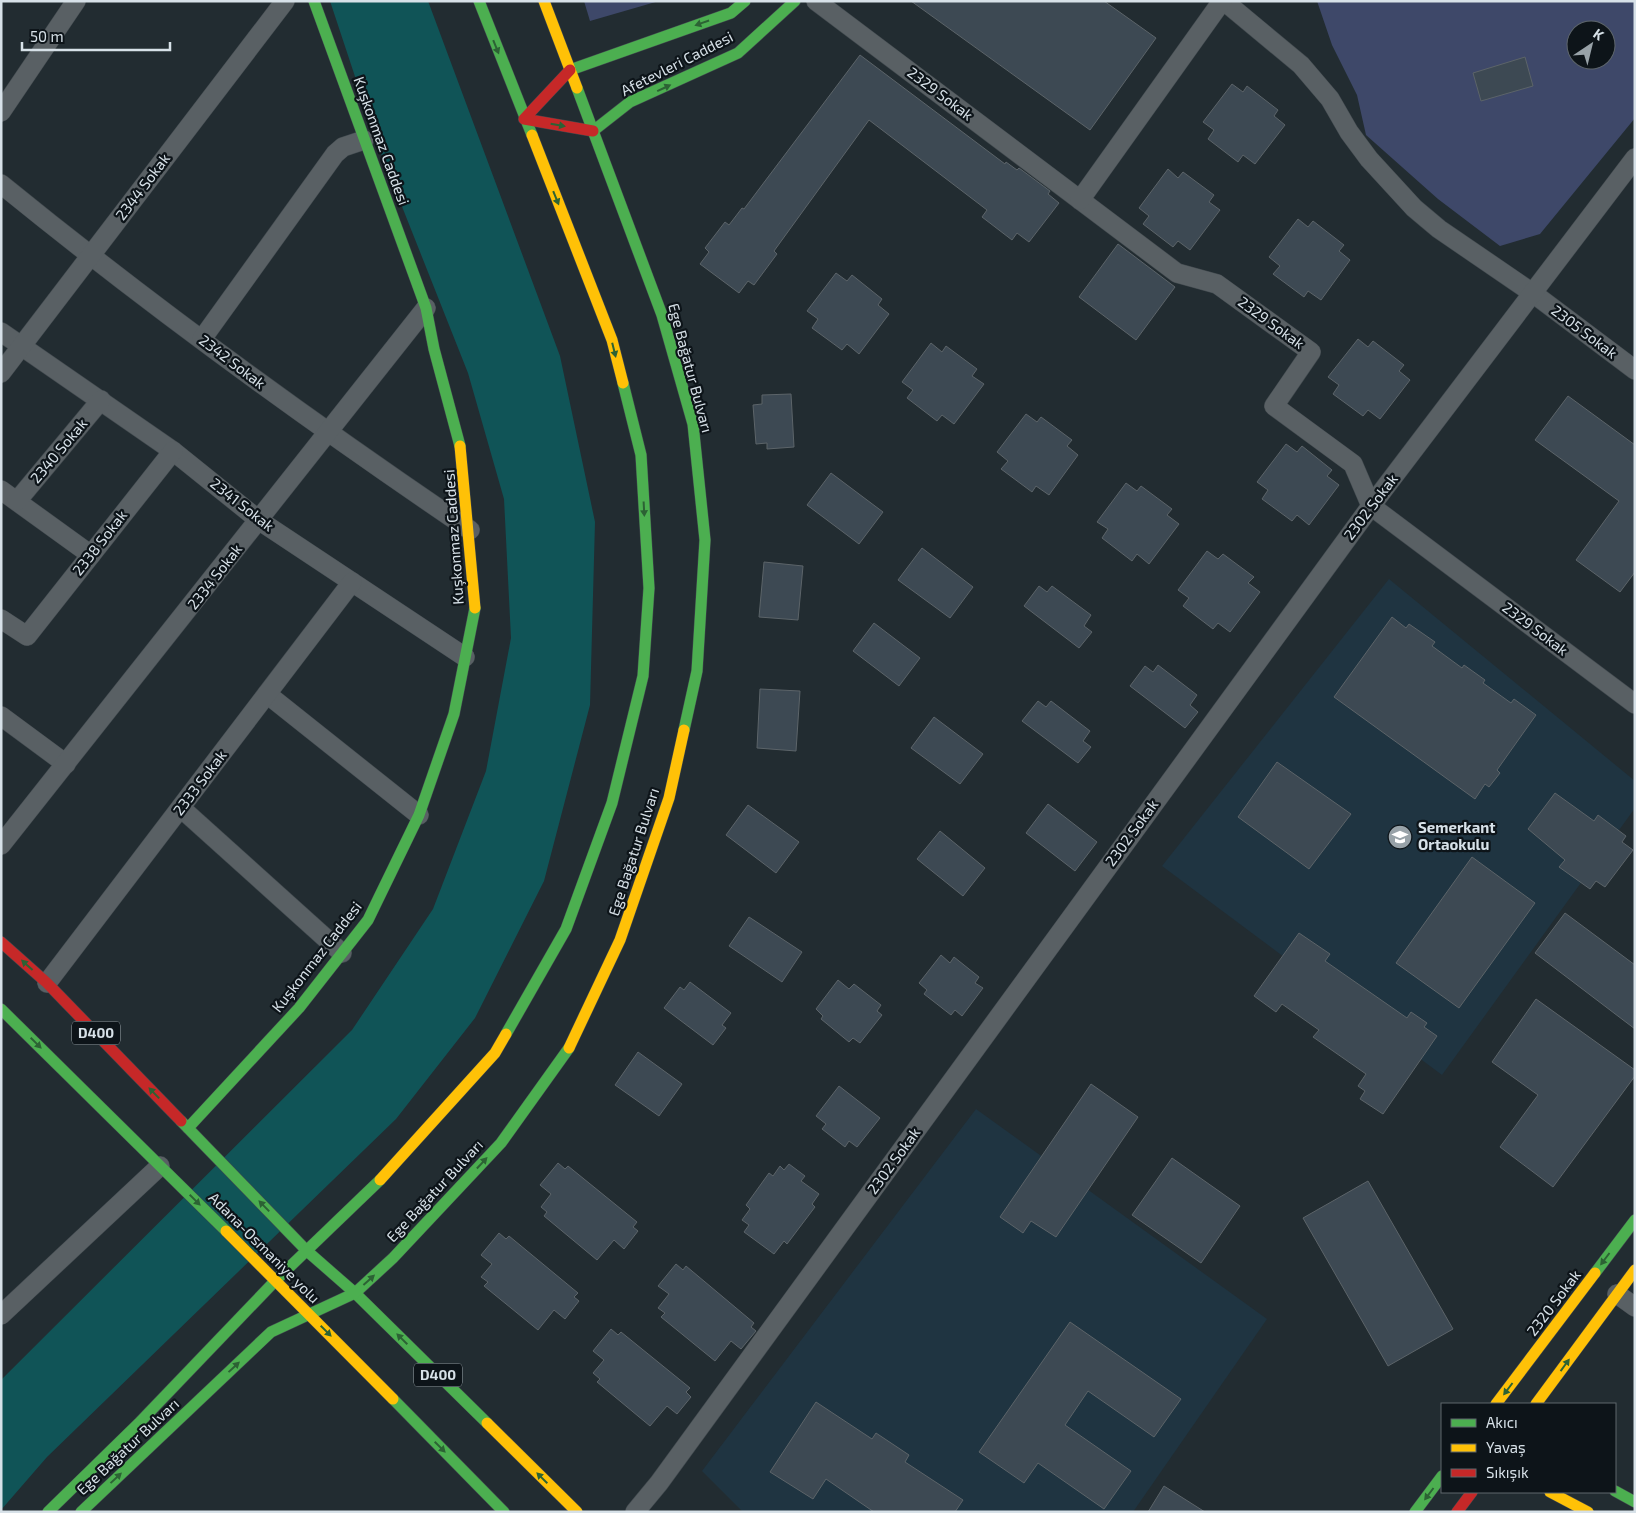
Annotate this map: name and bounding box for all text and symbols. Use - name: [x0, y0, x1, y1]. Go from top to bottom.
- one-way arrow: [694, 19, 709, 27]
- scale bar: [22, 20, 170, 52]
- north arrow: [1566, 20, 1616, 70]
- text: K: [1590, 24, 1607, 44]
- text: 50 m: [30, 27, 64, 45]
- street label: Afetevleri Caddesi: [617, 27, 736, 99]
- one-way arrow: [492, 40, 500, 54]
- street label: 2329 Sokak: [904, 63, 977, 124]
- street label: Kuşkonmaz Caddesi: [349, 74, 414, 208]
- one-way arrow: [657, 83, 671, 91]
- one-way arrow: [550, 121, 566, 129]
- street label: 2344 Sokak: [111, 149, 173, 223]
- one-way arrow: [552, 191, 560, 205]
- street label: 2329 Sokak: [1235, 292, 1309, 352]
- street label: Ege Bağatur Bulvarı: [665, 301, 717, 434]
- street label: 2305 Sokak: [1548, 301, 1621, 362]
- street label: 2342 Sokak: [196, 330, 270, 392]
- one-way arrow: [610, 342, 618, 357]
- street label: 2340 Sokak: [26, 414, 91, 486]
- street label: Kuşkonmaz Caddesi: [439, 469, 468, 605]
- street label: 2302 Sokak: [1340, 470, 1401, 543]
- street label: 2341 Sokak: [207, 474, 278, 535]
- one-way arrow: [641, 501, 649, 517]
- street label: 2338 Sokak: [68, 506, 131, 579]
- street label: 2334 Sokak: [183, 540, 246, 613]
- street label: 2329 Sokak: [1499, 598, 1572, 659]
- street label: 2333 Sokak: [169, 746, 230, 819]
- street label: Ege Bağatur Bulvarı: [604, 786, 662, 918]
- street label: 2302 Sokak: [1101, 795, 1162, 869]
- place label: Semerkant Ortaokulu: [1418, 818, 1495, 853]
- school or university icon: Semerkant Ortaokulu: [1387, 824, 1413, 850]
- street label: Kuşkonmaz Caddesi: [267, 898, 366, 1016]
- one-way arrow: [22, 959, 34, 971]
- road number: D400: [72, 1021, 120, 1044]
- one-way arrow: [30, 1037, 42, 1049]
- one-way arrow: [148, 1087, 160, 1099]
- street label: 2302 Sokak: [863, 1123, 924, 1197]
- street label: Ege Bağatur Bulvarı: [382, 1135, 486, 1245]
- one-way arrow: [476, 1158, 488, 1170]
- street label: Adana-Osmaniye yolu: [205, 1188, 324, 1307]
- one-way arrow: [189, 1194, 201, 1206]
- one-way arrow: [258, 1201, 270, 1213]
- one-way arrow: [1600, 1252, 1611, 1265]
- street label: 2320 Sokak: [1523, 1266, 1584, 1339]
- one-way arrow: [363, 1274, 375, 1286]
- one-way arrow: [320, 1325, 332, 1337]
- one-way arrow: [396, 1333, 408, 1345]
- one-way arrow: [1560, 1358, 1570, 1372]
- one-way arrow: [228, 1361, 240, 1373]
- road number: D400: [414, 1364, 462, 1386]
- one-way arrow: [1503, 1382, 1513, 1396]
- street label: Ege Bağatur Bulvarı: [72, 1394, 182, 1498]
- legend: [1441, 1403, 1616, 1493]
- text: Akıcı: [1486, 1413, 1518, 1431]
- text: Yavaş: [1486, 1438, 1526, 1457]
- one-way arrow: [434, 1441, 446, 1453]
- text: Sıkışık: [1486, 1463, 1529, 1482]
- one-way arrow: [110, 1472, 122, 1484]
- one-way arrow: [537, 1472, 549, 1484]
- one-way arrow: [1423, 1487, 1434, 1500]

